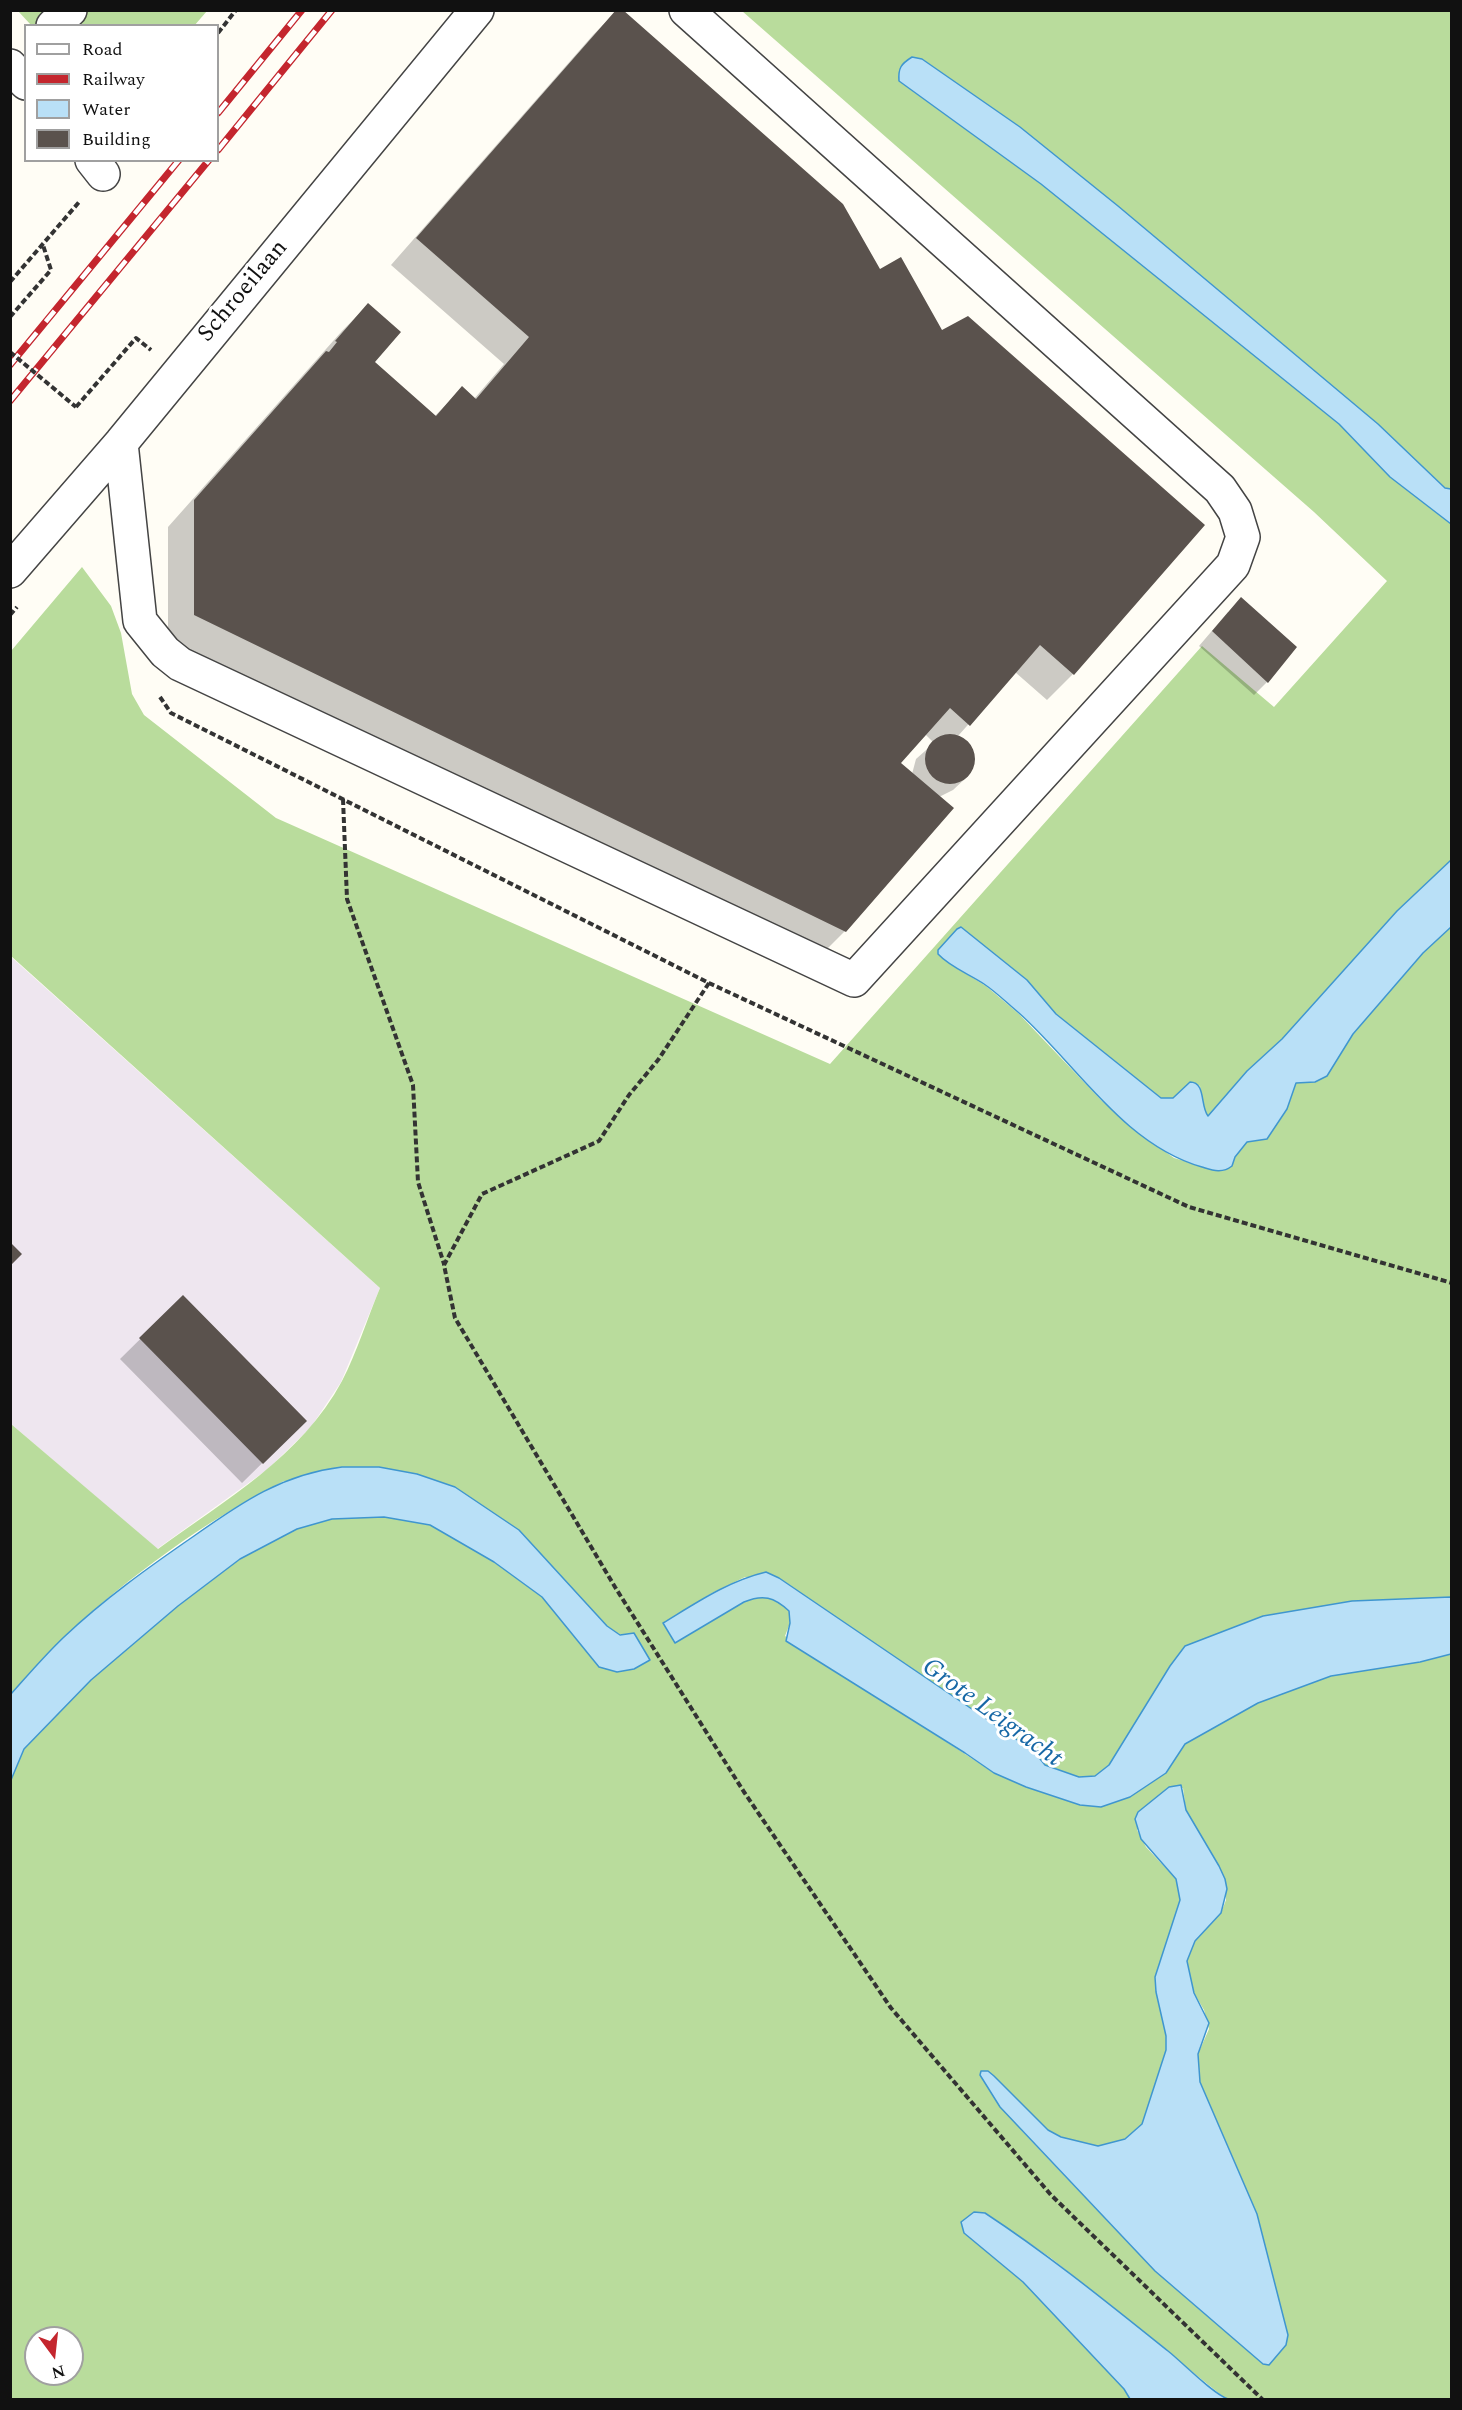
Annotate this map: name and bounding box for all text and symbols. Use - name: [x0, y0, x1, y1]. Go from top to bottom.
- legend: [24, 24, 219, 162]
- text: Road: [82, 36, 123, 63]
- text: Railway: [82, 66, 145, 93]
- text: Water: [82, 96, 130, 123]
- text: Building: [82, 126, 151, 153]
- street label: Schroeilaan: [193, 235, 295, 349]
- water label: Grote Leigracht: [915, 1653, 1067, 1775]
- north arrow: [24, 2326, 84, 2386]
- text: N: [49, 2358, 68, 2385]

